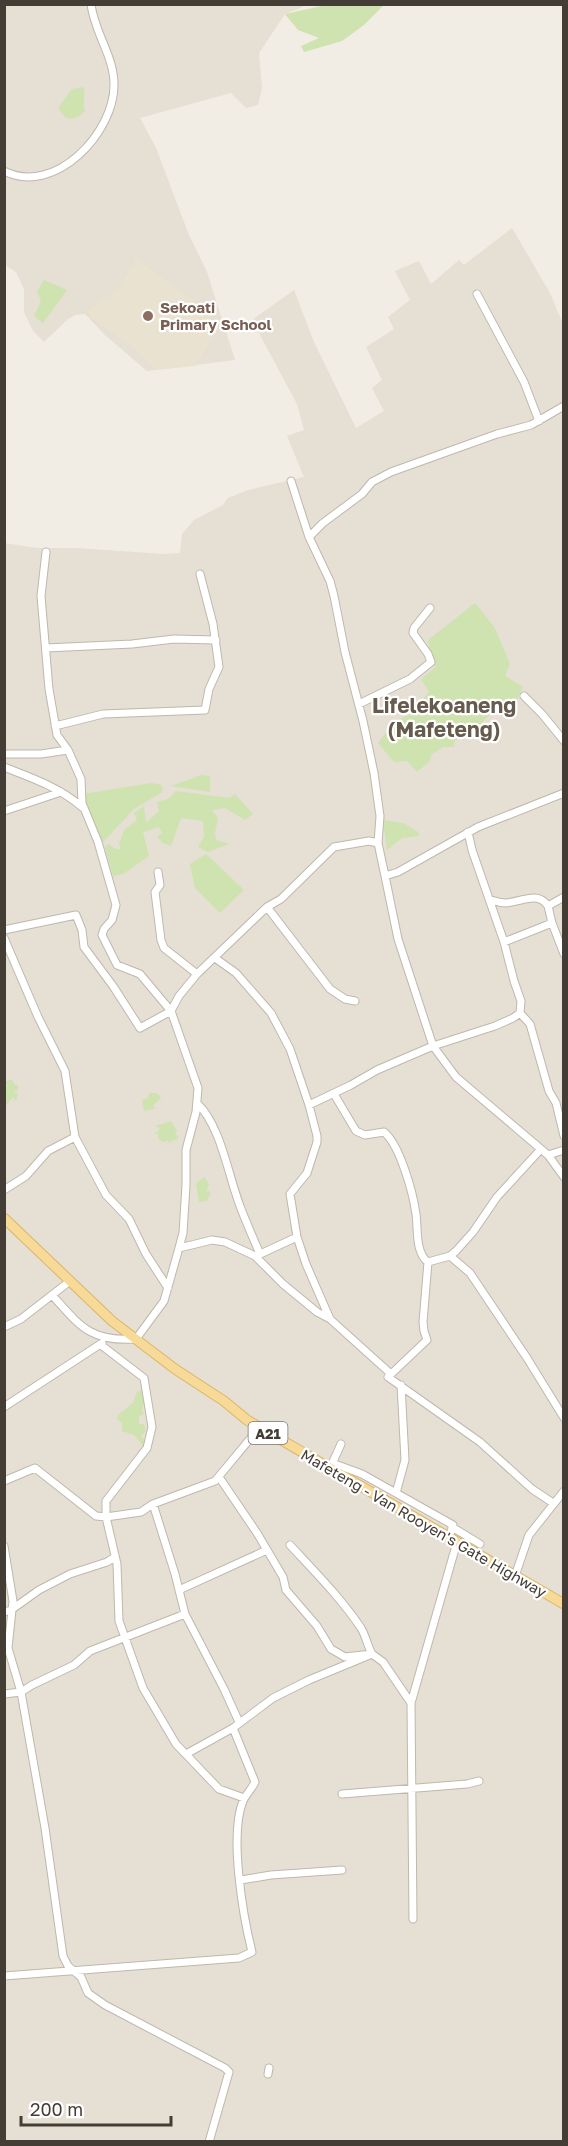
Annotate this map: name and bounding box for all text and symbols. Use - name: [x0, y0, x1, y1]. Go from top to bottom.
- place label: Sekoati Primary School: [160, 298, 272, 333]
- marker: Sekoati Primary School: [141, 309, 155, 323]
- district label: Lifelekoaneng (Mafeteng): [372, 692, 516, 742]
- road number: A21: [248, 1422, 288, 1444]
- street label: Mafeteng - Van Rooyen's Gate Highway: [298, 1445, 550, 1601]
- scale bar: [21, 2089, 171, 2127]
- text: 200 m: [30, 2098, 83, 2120]

